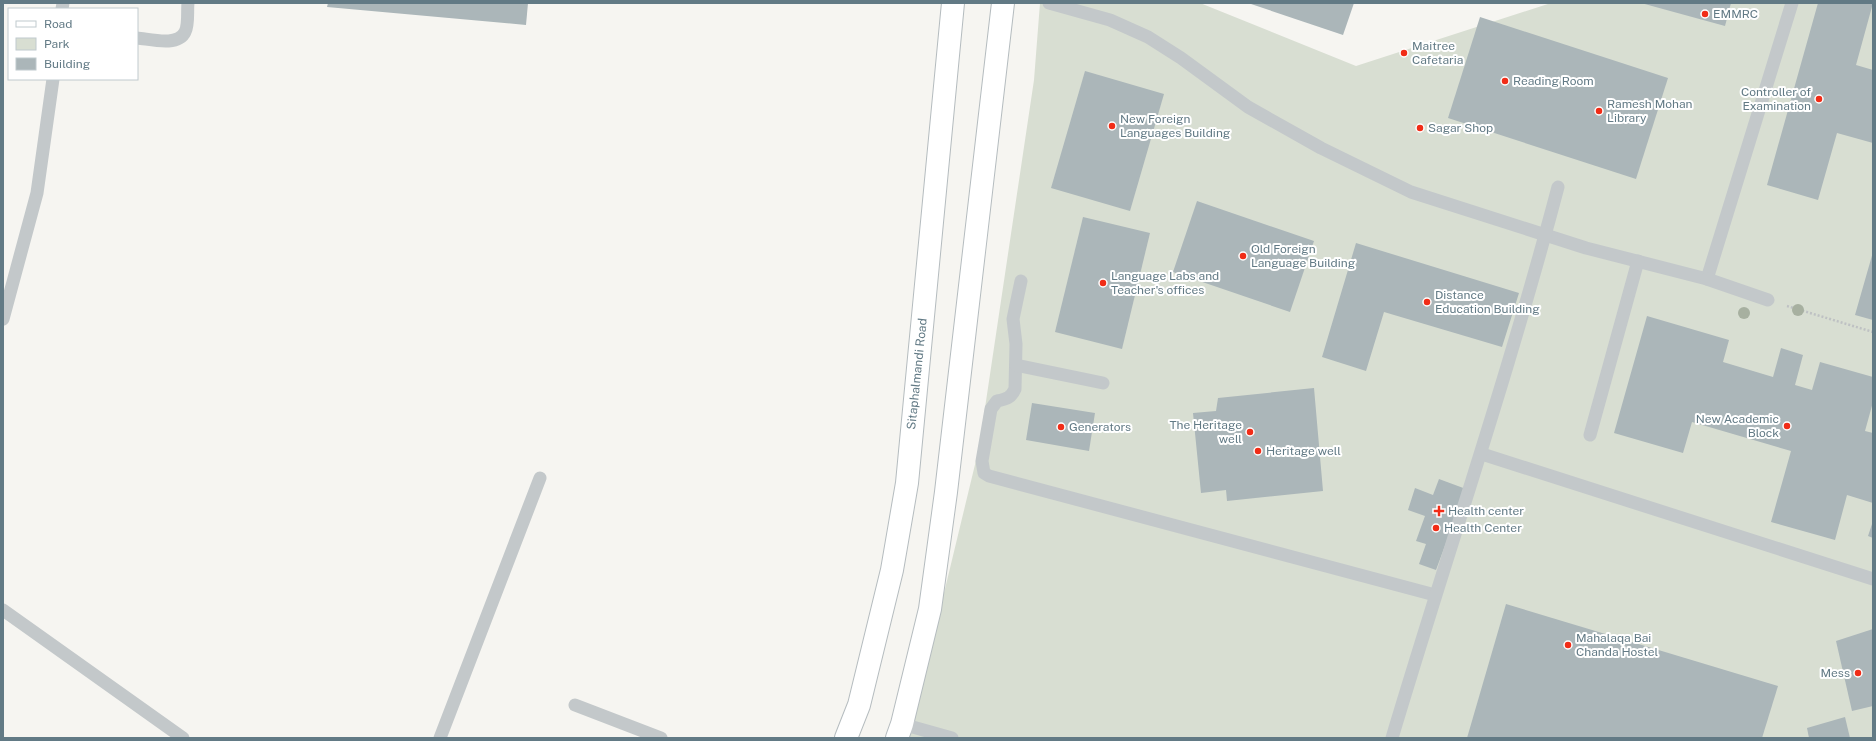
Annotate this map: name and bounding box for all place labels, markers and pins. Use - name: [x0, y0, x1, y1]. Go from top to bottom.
- place label: EMMRC: [1713, 7, 1758, 21]
- marker: EMMRC: [1700, 9, 1710, 19]
- place label: Maitree Cafetaria: [1412, 39, 1463, 67]
- marker: Maitree Cafetaria: [1399, 48, 1409, 58]
- place label: Reading Room: [1513, 74, 1594, 88]
- marker: Reading Room: [1500, 76, 1510, 86]
- place label: Controller of Examination: [1741, 85, 1811, 113]
- marker: Controller of Examination: [1814, 94, 1824, 104]
- place label: Ramesh Mohan Library: [1607, 97, 1693, 125]
- marker: Ramesh Mohan Library: [1594, 106, 1604, 116]
- place label: New Foreign Languages Building: [1120, 112, 1230, 140]
- marker: New Foreign Languages Building: [1107, 121, 1117, 131]
- place label: Sagar Shop: [1428, 121, 1493, 135]
- marker: Sagar Shop: [1415, 123, 1425, 133]
- place label: Old Foreign Language Building: [1251, 242, 1355, 270]
- marker: Old Foreign Language Building: [1238, 251, 1248, 261]
- place label: Language Labs and Teacher's offices: [1111, 269, 1219, 297]
- marker: Language Labs and Teacher's offices: [1098, 278, 1108, 288]
- place label: Distance Education Building: [1435, 288, 1540, 316]
- marker: Distance Education Building: [1422, 297, 1432, 307]
- place label: New Academic Block: [1696, 412, 1779, 440]
- place label: The Heritage well: [1169, 418, 1242, 446]
- place label: Generators: [1069, 420, 1131, 434]
- marker: New Academic Block: [1782, 421, 1792, 431]
- marker: Generators: [1056, 422, 1066, 432]
- marker: The Heritage well: [1245, 427, 1255, 437]
- place label: Heritage well: [1266, 444, 1341, 458]
- marker: Heritage well: [1253, 446, 1263, 456]
- place label: Health center: [1448, 504, 1524, 518]
- marker: Health center: [1433, 505, 1445, 517]
- place label: Health Center: [1444, 521, 1522, 535]
- marker: Health Center: [1431, 523, 1441, 533]
- place label: Mahalaqa Bai Chanda Hostel: [1576, 631, 1659, 659]
- marker: Mahalaqa Bai Chanda Hostel: [1563, 640, 1573, 650]
- place label: Mess: [1821, 666, 1850, 680]
- marker: Mess: [1853, 668, 1863, 678]

